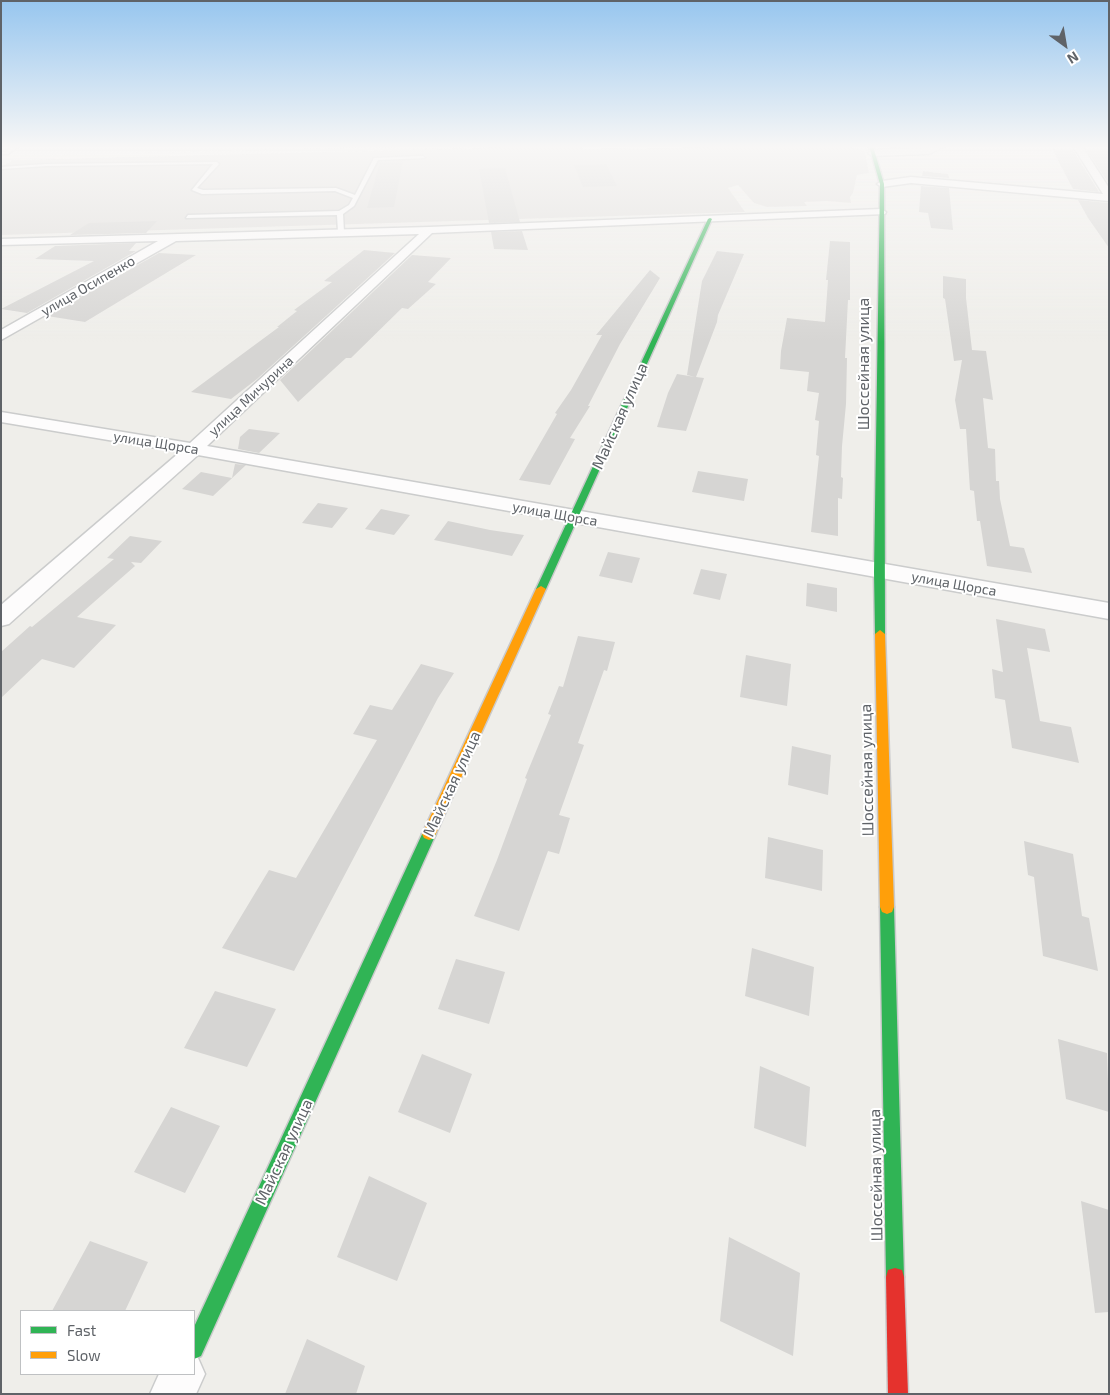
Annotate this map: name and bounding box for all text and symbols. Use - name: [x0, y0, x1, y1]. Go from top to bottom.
- north arrow: [1040, 20, 1090, 70]
- text: N: [1064, 48, 1082, 68]
- street label: улица Осипенко: [38, 252, 138, 320]
- street label: Шоссейная улица: [854, 298, 874, 430]
- street label: улица Мичурина: [205, 352, 297, 440]
- street label: Майская улица: [588, 360, 652, 472]
- street label: улица Щорса: [112, 428, 200, 458]
- street label: улица Щорса: [511, 498, 599, 530]
- street label: улица Щорса: [910, 568, 998, 600]
- street label: Шоссейная улица: [856, 704, 878, 836]
- street label: Майская улица: [419, 728, 485, 840]
- street label: Майская улица: [251, 1096, 317, 1208]
- street label: Шоссейная улица: [865, 1109, 887, 1241]
- legend: [20, 1310, 195, 1375]
- text: Fast: [67, 1321, 96, 1339]
- text: Slow: [67, 1346, 101, 1364]

